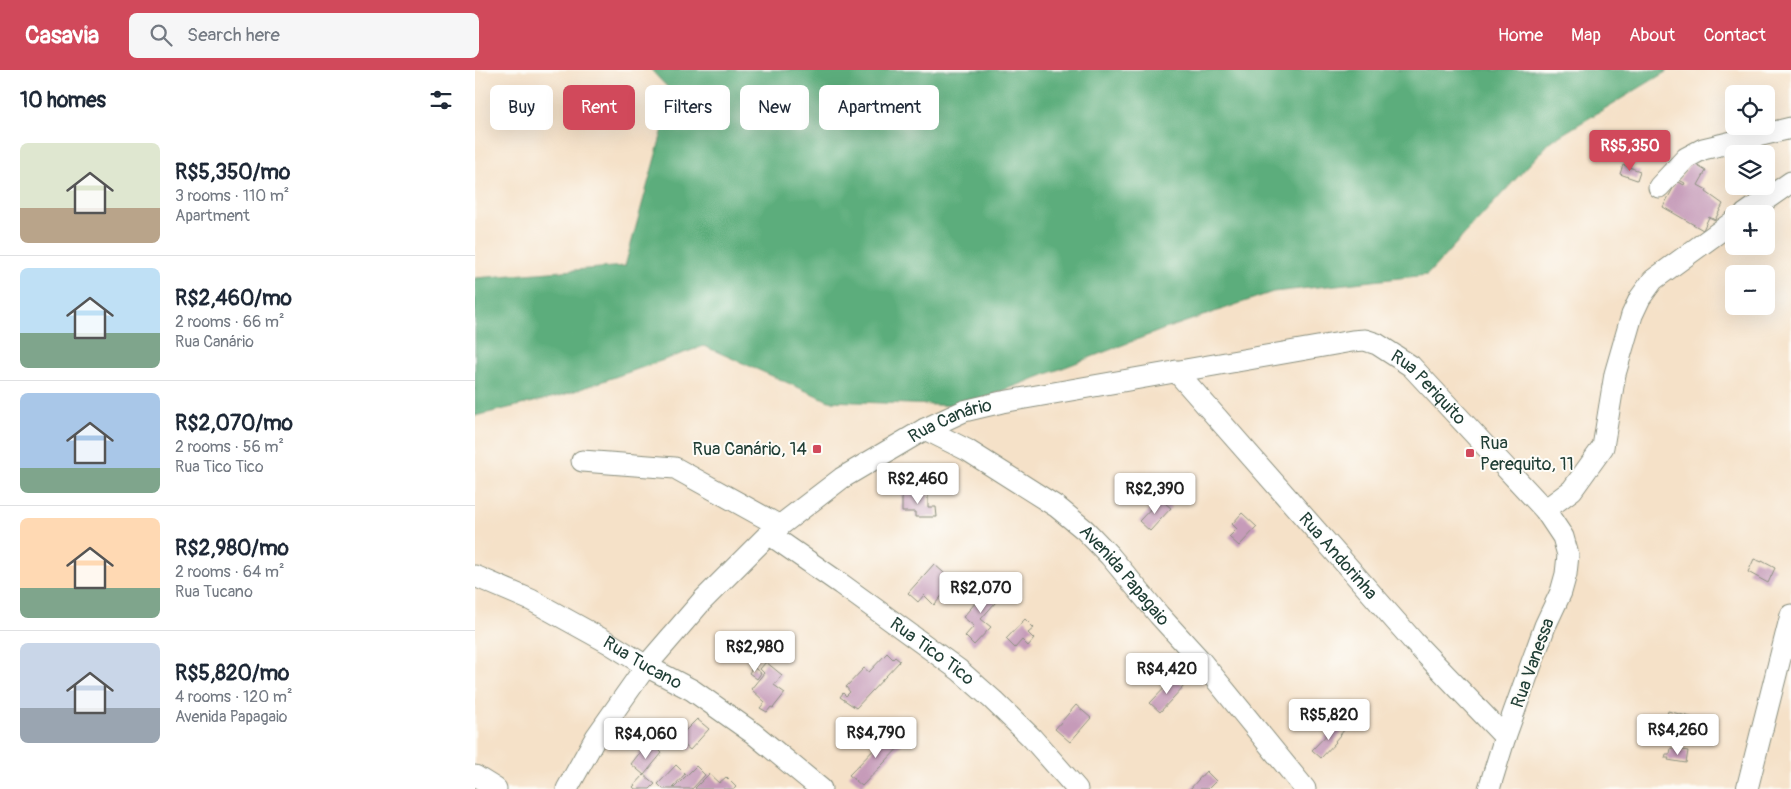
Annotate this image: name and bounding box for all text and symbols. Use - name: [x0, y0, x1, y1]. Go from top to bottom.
- search box: [129, 13, 479, 58]
- text: Casavia: [25, 21, 99, 50]
- icon: search: [147, 21, 175, 49]
- text: Search here: [187, 23, 280, 47]
- text: Home: [1498, 24, 1543, 47]
- text: Map: [1571, 24, 1601, 47]
- text: About: [1629, 24, 1675, 47]
- text: Contact: [1703, 24, 1766, 47]
- chip: Buy: [490, 85, 553, 130]
- chip: Rent: [563, 85, 635, 130]
- chip: Filters: [645, 85, 730, 130]
- chip: New: [740, 85, 809, 130]
- chip: Apartment: [819, 85, 939, 130]
- map controls: [1725, 85, 1775, 315]
- button: locate: [1725, 85, 1775, 135]
- icon: filters: [427, 86, 455, 114]
- text: 10 homes: [20, 87, 106, 114]
- pin: R$5,350: [1584, 129, 1676, 172]
- text: R$5,350: [1600, 136, 1660, 156]
- button: layers: [1725, 145, 1775, 195]
- text: R$5,350/mo: [175, 159, 290, 186]
- icon: home: [60, 163, 120, 223]
- text: 3 rooms · 110 m²: [175, 186, 289, 206]
- button: +: [1725, 205, 1775, 255]
- text: Apartment: [175, 206, 250, 226]
- button: −: [1725, 265, 1775, 315]
- text: R$2,460/mo: [175, 285, 292, 312]
- icon: home: [60, 288, 120, 348]
- text: 2 rooms · 66 m²: [175, 312, 285, 332]
- text: Rua Canário: [175, 332, 254, 352]
- street label: Rua Periquito: [1387, 345, 1472, 430]
- street label: Rua Canário: [904, 393, 994, 448]
- text: R$2,070/mo: [175, 410, 293, 437]
- icon: home: [60, 413, 120, 473]
- place label: Rua Perequito, 11: [1480, 432, 1574, 476]
- text: 2 rooms · 56 m²: [175, 437, 284, 457]
- place label: Rua Canário, 14: [692, 438, 808, 461]
- marker: Rua Canário, 14: [811, 443, 823, 455]
- marker: Rua Perequito, 11: [1464, 447, 1476, 459]
- text: Rua Tico Tico: [175, 457, 264, 477]
- pin: R$2,460: [872, 462, 964, 505]
- text: R$2,460: [888, 469, 948, 489]
- pin: R$2,390: [1109, 472, 1201, 515]
- text: R$2,390: [1125, 479, 1185, 499]
- street label: Rua Andorinha: [1294, 508, 1383, 604]
- street label: Avenida Papagaio: [1075, 520, 1175, 631]
- text: R$2,980/mo: [175, 535, 289, 562]
- icon: home: [60, 538, 120, 598]
- text: 2 rooms · 64 m²: [175, 562, 285, 582]
- pin: R$2,070: [935, 572, 1027, 614]
- text: R$2,070: [950, 578, 1012, 598]
- text: Rua Tucano: [175, 582, 253, 602]
- street label: Rua Tico Tico: [886, 612, 980, 690]
- street label: Rua Vanessa: [1506, 615, 1560, 711]
- pin: R$2,980: [709, 630, 801, 673]
- street label: Rua Tucano: [599, 631, 686, 694]
- text: R$2,980: [726, 637, 784, 657]
- pin: R$4,420: [1121, 652, 1213, 695]
- text: R$4,420: [1137, 659, 1197, 679]
- text: R$5,820/mo: [175, 660, 289, 687]
- icon: home: [60, 663, 120, 723]
- text: 4 rooms · 120 m²: [175, 687, 292, 707]
- pin: R$5,820: [1283, 698, 1375, 741]
- text: R$5,820: [1300, 705, 1358, 725]
- text: Avenida Papagaio: [175, 707, 287, 727]
- pin: R$4,260: [1632, 714, 1724, 756]
- pin: R$4,790: [830, 716, 922, 759]
- pin: R$4,060: [600, 718, 692, 760]
- text: R$4,260: [1648, 720, 1708, 740]
- text: R$4,790: [847, 723, 905, 743]
- text: R$4,060: [615, 724, 677, 744]

